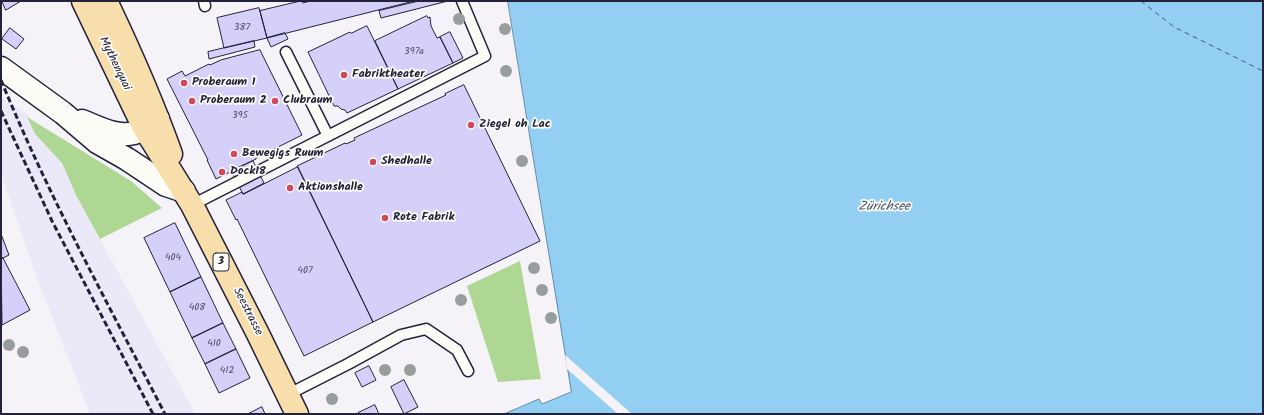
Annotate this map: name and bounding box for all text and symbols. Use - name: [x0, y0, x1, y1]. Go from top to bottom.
- house number: 387: [234, 22, 250, 34]
- street label: Mythenquai: [95, 35, 133, 93]
- house number: 397a: [404, 46, 424, 58]
- place label: Fabriktheater: [352, 68, 425, 82]
- marker: Fabriktheater: [339, 70, 349, 80]
- place label: Proberaum 1: [192, 76, 255, 90]
- marker: Proberaum 1: [179, 78, 189, 88]
- place label: Proberaum 2: [200, 94, 267, 108]
- place label: Clubraum: [283, 94, 332, 108]
- marker: Proberaum 2: [187, 96, 197, 106]
- marker: Clubraum: [270, 96, 280, 106]
- house number: 395: [232, 110, 248, 122]
- place label: Ziegel oh Lac: [479, 118, 551, 132]
- marker: Ziegel oh Lac: [466, 120, 476, 130]
- place label: Bewegigs Ruum: [242, 147, 323, 161]
- marker: Bewegigs Ruum: [229, 149, 239, 159]
- place label: Shedhalle: [381, 155, 432, 169]
- marker: Shedhalle: [368, 157, 378, 167]
- place label: Dock18: [230, 165, 266, 179]
- marker: Dock18: [217, 167, 227, 177]
- place label: Aktionshalle: [298, 181, 363, 195]
- marker: Aktionshalle: [285, 183, 295, 193]
- water label: Zürichsee: [858, 200, 910, 216]
- place label: Rote Fabrik: [393, 211, 454, 225]
- marker: Rote Fabrik: [380, 213, 390, 223]
- house number: 404: [165, 252, 181, 264]
- road number: 3: [213, 253, 229, 271]
- house number: 407: [297, 265, 313, 277]
- street label: Seestrasse: [229, 285, 265, 339]
- house number: 408: [189, 302, 205, 314]
- house number: 410: [207, 338, 221, 350]
- house number: 412: [220, 365, 234, 377]

